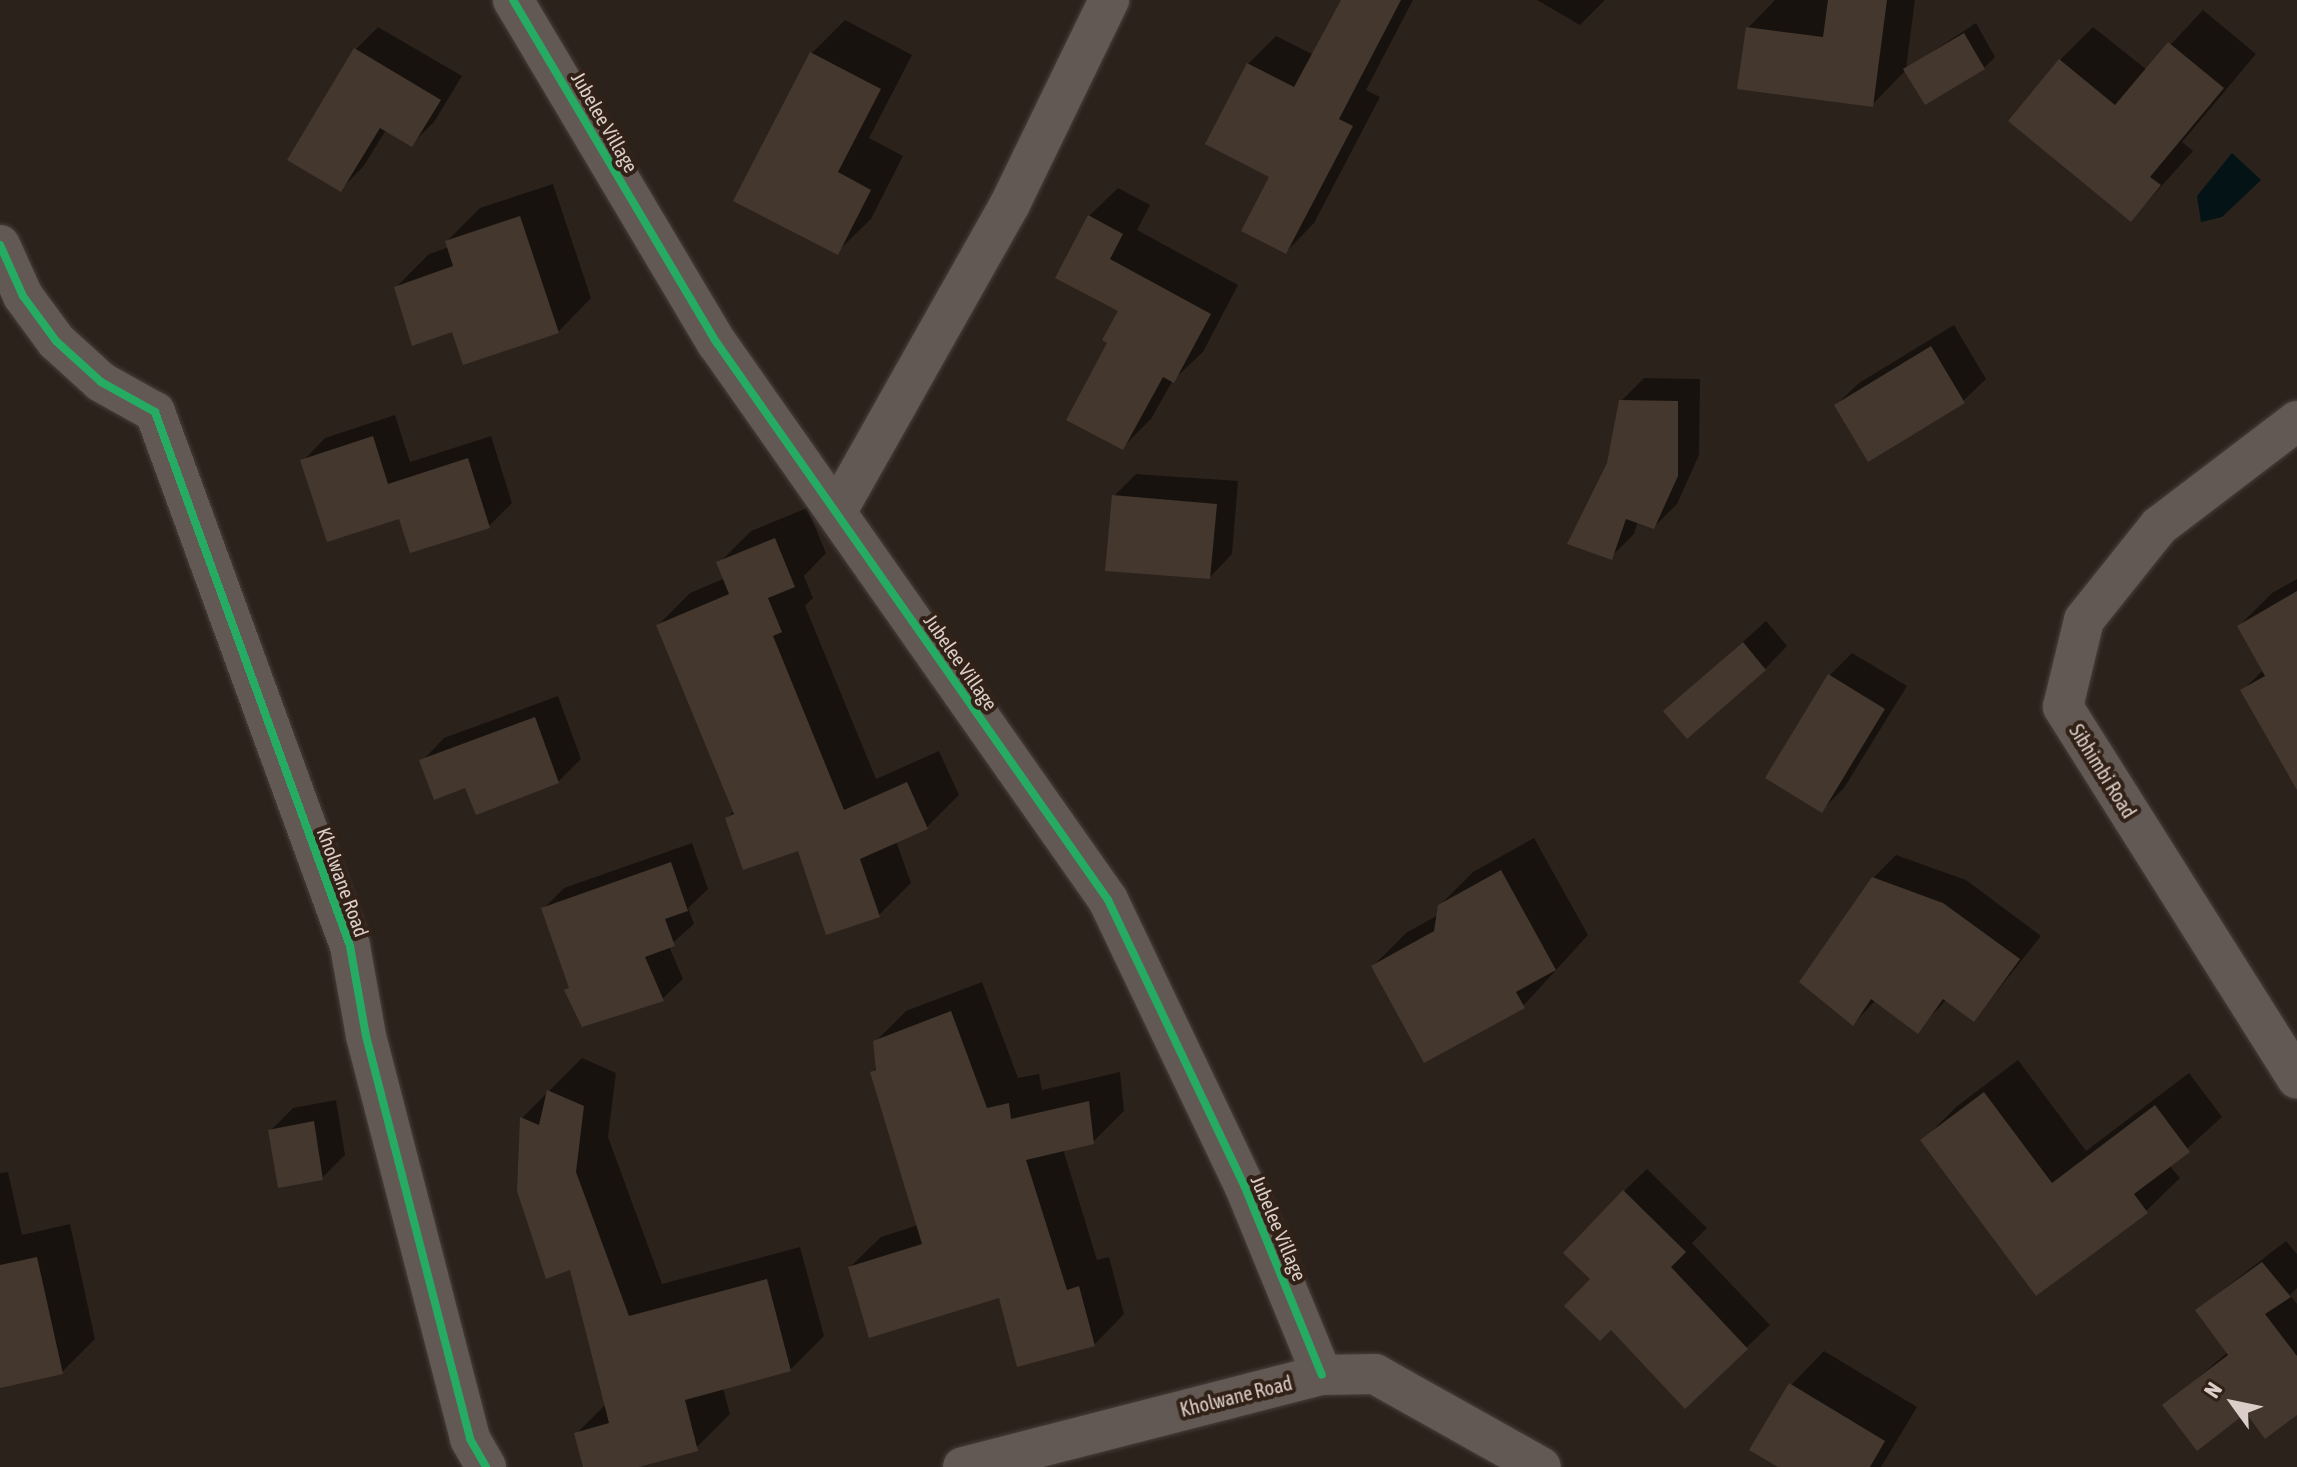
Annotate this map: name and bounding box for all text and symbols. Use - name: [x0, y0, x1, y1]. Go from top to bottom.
- street label: Jubelee Village: [567, 67, 643, 177]
- street label: Jubelee Village: [919, 609, 1003, 715]
- street label: Sibhimbi Road: [2065, 720, 2141, 822]
- street label: Kholwane Road: [312, 824, 374, 940]
- street label: Jubelee Village: [1246, 1172, 1312, 1284]
- north arrow: [2193, 1363, 2273, 1443]
- street label: Kholwane Road: [1177, 1370, 1295, 1422]
- text: N: [2198, 1377, 2227, 1402]

